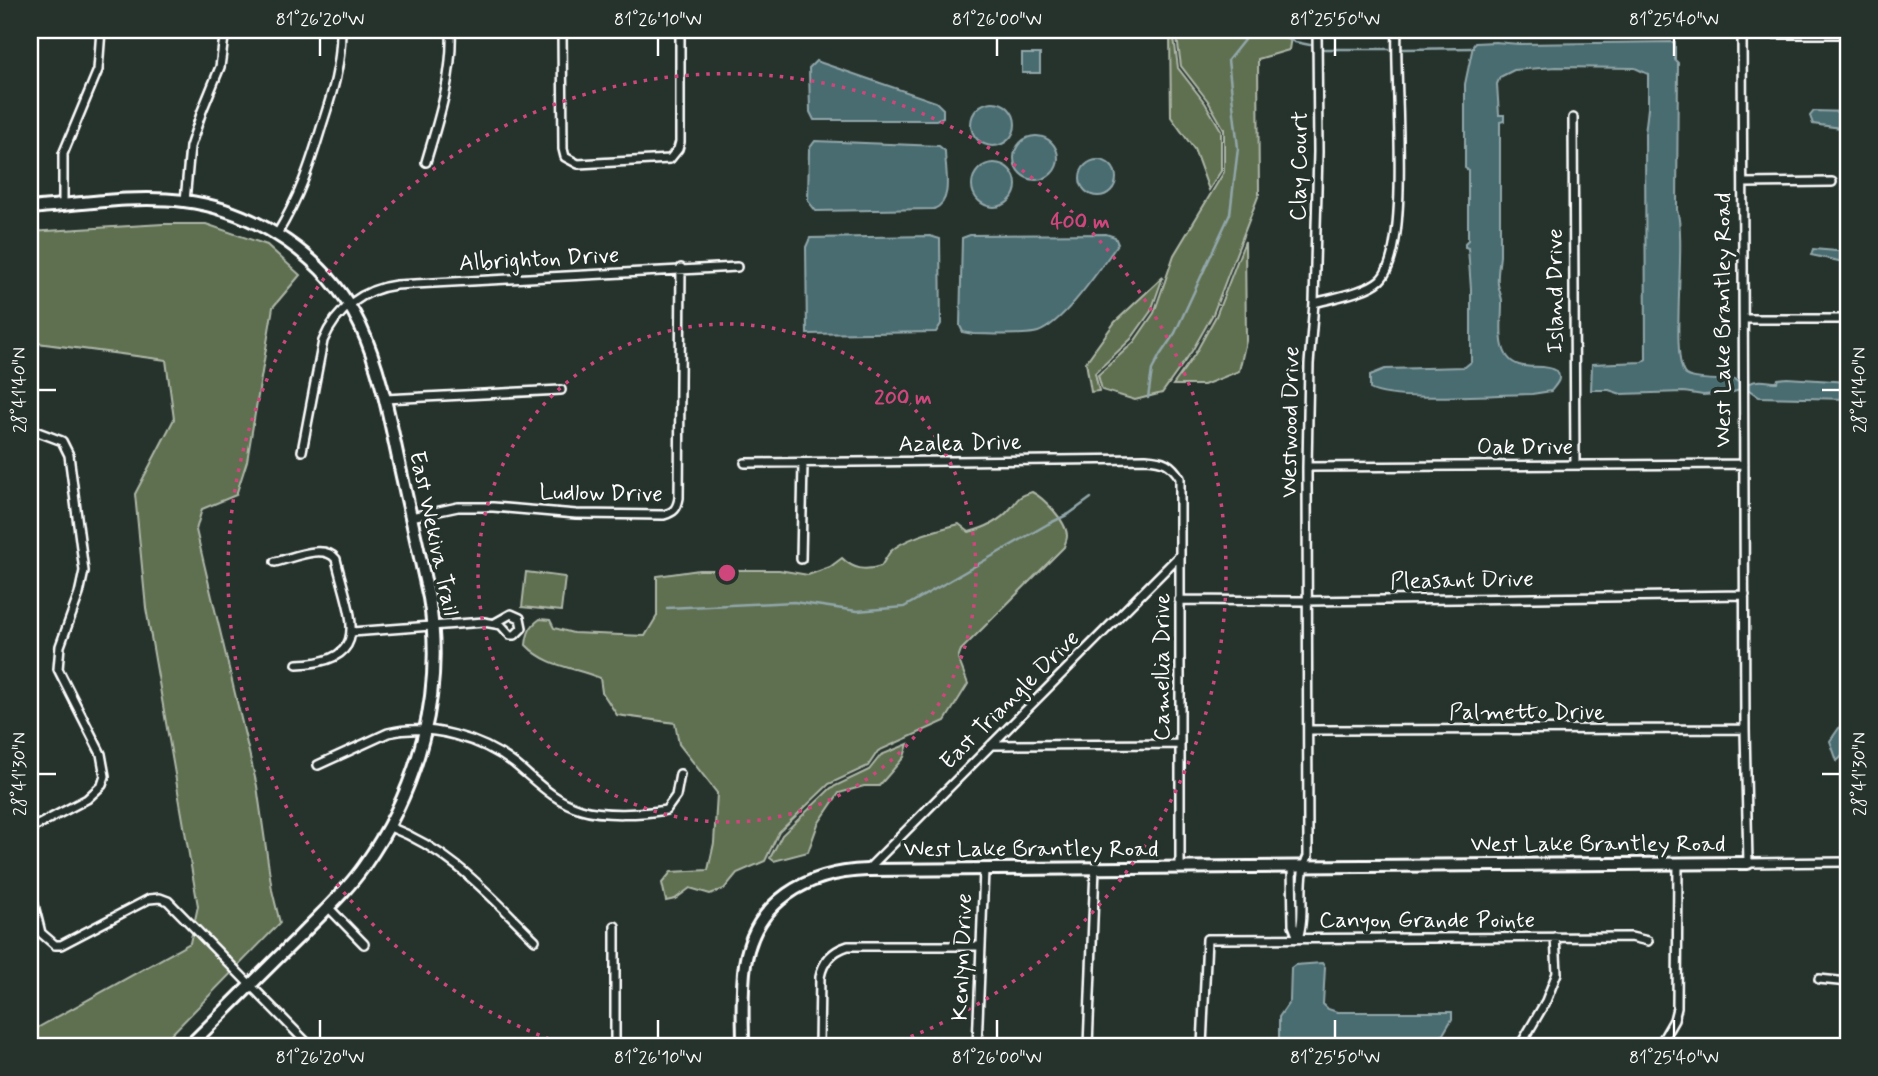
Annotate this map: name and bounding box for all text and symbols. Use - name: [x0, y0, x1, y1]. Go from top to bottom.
- text: 81°26'20"W: [276, 8, 364, 32]
- text: 81°26'10"W: [614, 8, 702, 32]
- text: 81°26'00"W: [952, 8, 1042, 32]
- text: 81°25'50"W: [1290, 8, 1380, 32]
- text: 81°25'40"W: [1629, 8, 1719, 32]
- street label: Clay Court: [1284, 111, 1316, 221]
- street label: West Lake Brantley Road: [1709, 193, 1739, 447]
- text: 400 m: [1050, 208, 1110, 236]
- street label: Island Drive: [1541, 228, 1571, 354]
- street label: Albrighton Drive: [458, 241, 620, 279]
- street label: Westwood Drive: [1275, 346, 1307, 498]
- text: 28°41'40"N: [8, 347, 32, 433]
- text: 28°41'40"N: [1848, 347, 1872, 433]
- text: 200 m: [874, 384, 932, 412]
- street label: Azalea Drive: [898, 428, 1022, 460]
- street label: Oak Drive: [1477, 433, 1573, 463]
- street label: East Wekiva Trail: [401, 448, 465, 619]
- street label: Ludlow Drive: [539, 478, 663, 510]
- centre of rings: [715, 561, 739, 585]
- street label: Pleasant Drive: [1390, 565, 1534, 597]
- street label: Camellia Drive: [1148, 593, 1178, 741]
- street label: East Triangle Drive: [934, 624, 1087, 777]
- street label: Palmetto Drive: [1449, 698, 1605, 728]
- text: 28°41'30"N: [8, 732, 32, 816]
- text: 28°41'30"N: [1848, 732, 1872, 816]
- street label: West Lake Brantley Road: [1471, 830, 1725, 860]
- street label: West Lake Brantley Road: [904, 835, 1158, 865]
- street label: Kenlyn Drive: [946, 893, 980, 1021]
- street label: Canyon Grande Pointe: [1319, 906, 1535, 936]
- text: 81°26'20"W: [276, 1046, 364, 1070]
- text: 81°26'10"W: [614, 1046, 702, 1070]
- text: 81°26'00"W: [952, 1046, 1042, 1070]
- text: 81°25'50"W: [1290, 1046, 1380, 1070]
- text: 81°25'40"W: [1629, 1046, 1719, 1070]

